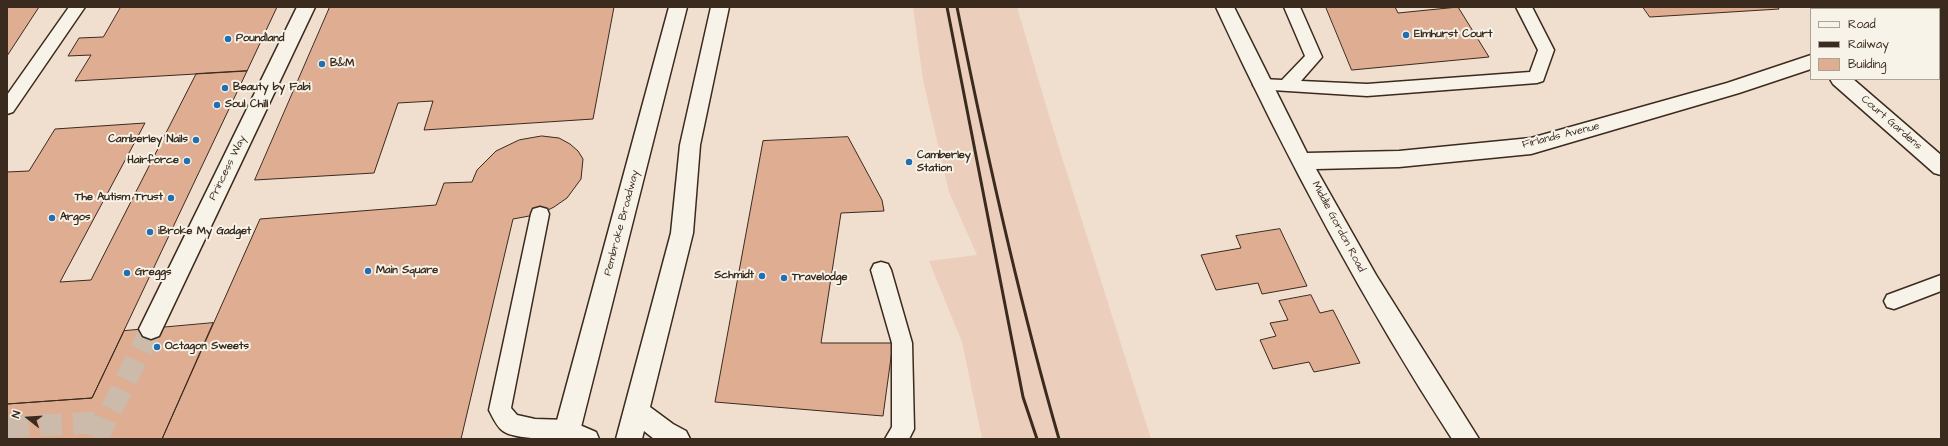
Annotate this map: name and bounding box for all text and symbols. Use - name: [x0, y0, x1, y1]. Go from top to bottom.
- legend: [1810, 8, 1940, 80]
- text: Road: [1848, 16, 1876, 33]
- place label: Elmhurst Court: [1414, 28, 1492, 42]
- marker: Elmhurst Court: [1401, 30, 1411, 40]
- place label: Poundland: [236, 32, 284, 46]
- marker: Poundland: [223, 34, 233, 44]
- text: Railway: [1848, 36, 1889, 53]
- text: Building: [1848, 56, 1886, 73]
- place label: B&M: [330, 57, 354, 71]
- marker: B&M: [317, 59, 327, 69]
- place label: Beauty by Fabi: [233, 81, 311, 95]
- marker: Beauty by Fabi: [220, 83, 230, 93]
- street label: Court Gardens: [1858, 93, 1924, 153]
- place label: Soul Chill: [225, 98, 268, 112]
- marker: Soul Chill: [212, 100, 222, 110]
- street label: Firlands Avenue: [1521, 120, 1601, 152]
- place label: Camberley Nails: [108, 133, 188, 147]
- street label: Princess Way: [207, 133, 249, 203]
- marker: Camberley Nails: [191, 135, 201, 145]
- place label: Camberley Station: [917, 149, 971, 175]
- place label: Hairforce: [127, 154, 179, 168]
- marker: Hairforce: [182, 156, 192, 166]
- marker: Camberley Station: [904, 157, 914, 167]
- street label: Pembroke Broadway: [602, 169, 642, 277]
- street label: Middle Gordon Road: [1308, 179, 1368, 275]
- place label: The Autism Trust: [75, 191, 163, 205]
- marker: The Autism Trust: [166, 193, 176, 203]
- place label: Argos: [60, 211, 90, 225]
- marker: Argos: [47, 213, 57, 223]
- place label: iBroke My Gadget: [158, 225, 251, 239]
- marker: iBroke My Gadget: [145, 227, 155, 237]
- place label: Main Square: [376, 264, 438, 278]
- place label: Greggs: [135, 266, 172, 280]
- marker: Main Square: [363, 266, 373, 276]
- marker: Greggs: [122, 268, 132, 278]
- place label: Schmidt: [714, 269, 754, 283]
- marker: Schmidt: [757, 271, 767, 281]
- place label: Travelodge: [792, 271, 847, 285]
- marker: Travelodge: [779, 273, 789, 283]
- place label: Octagon Sweets: [165, 340, 249, 354]
- marker: Octagon Sweets: [152, 342, 162, 352]
- north arrow: [8, 398, 48, 438]
- text: N: [8, 409, 24, 420]

